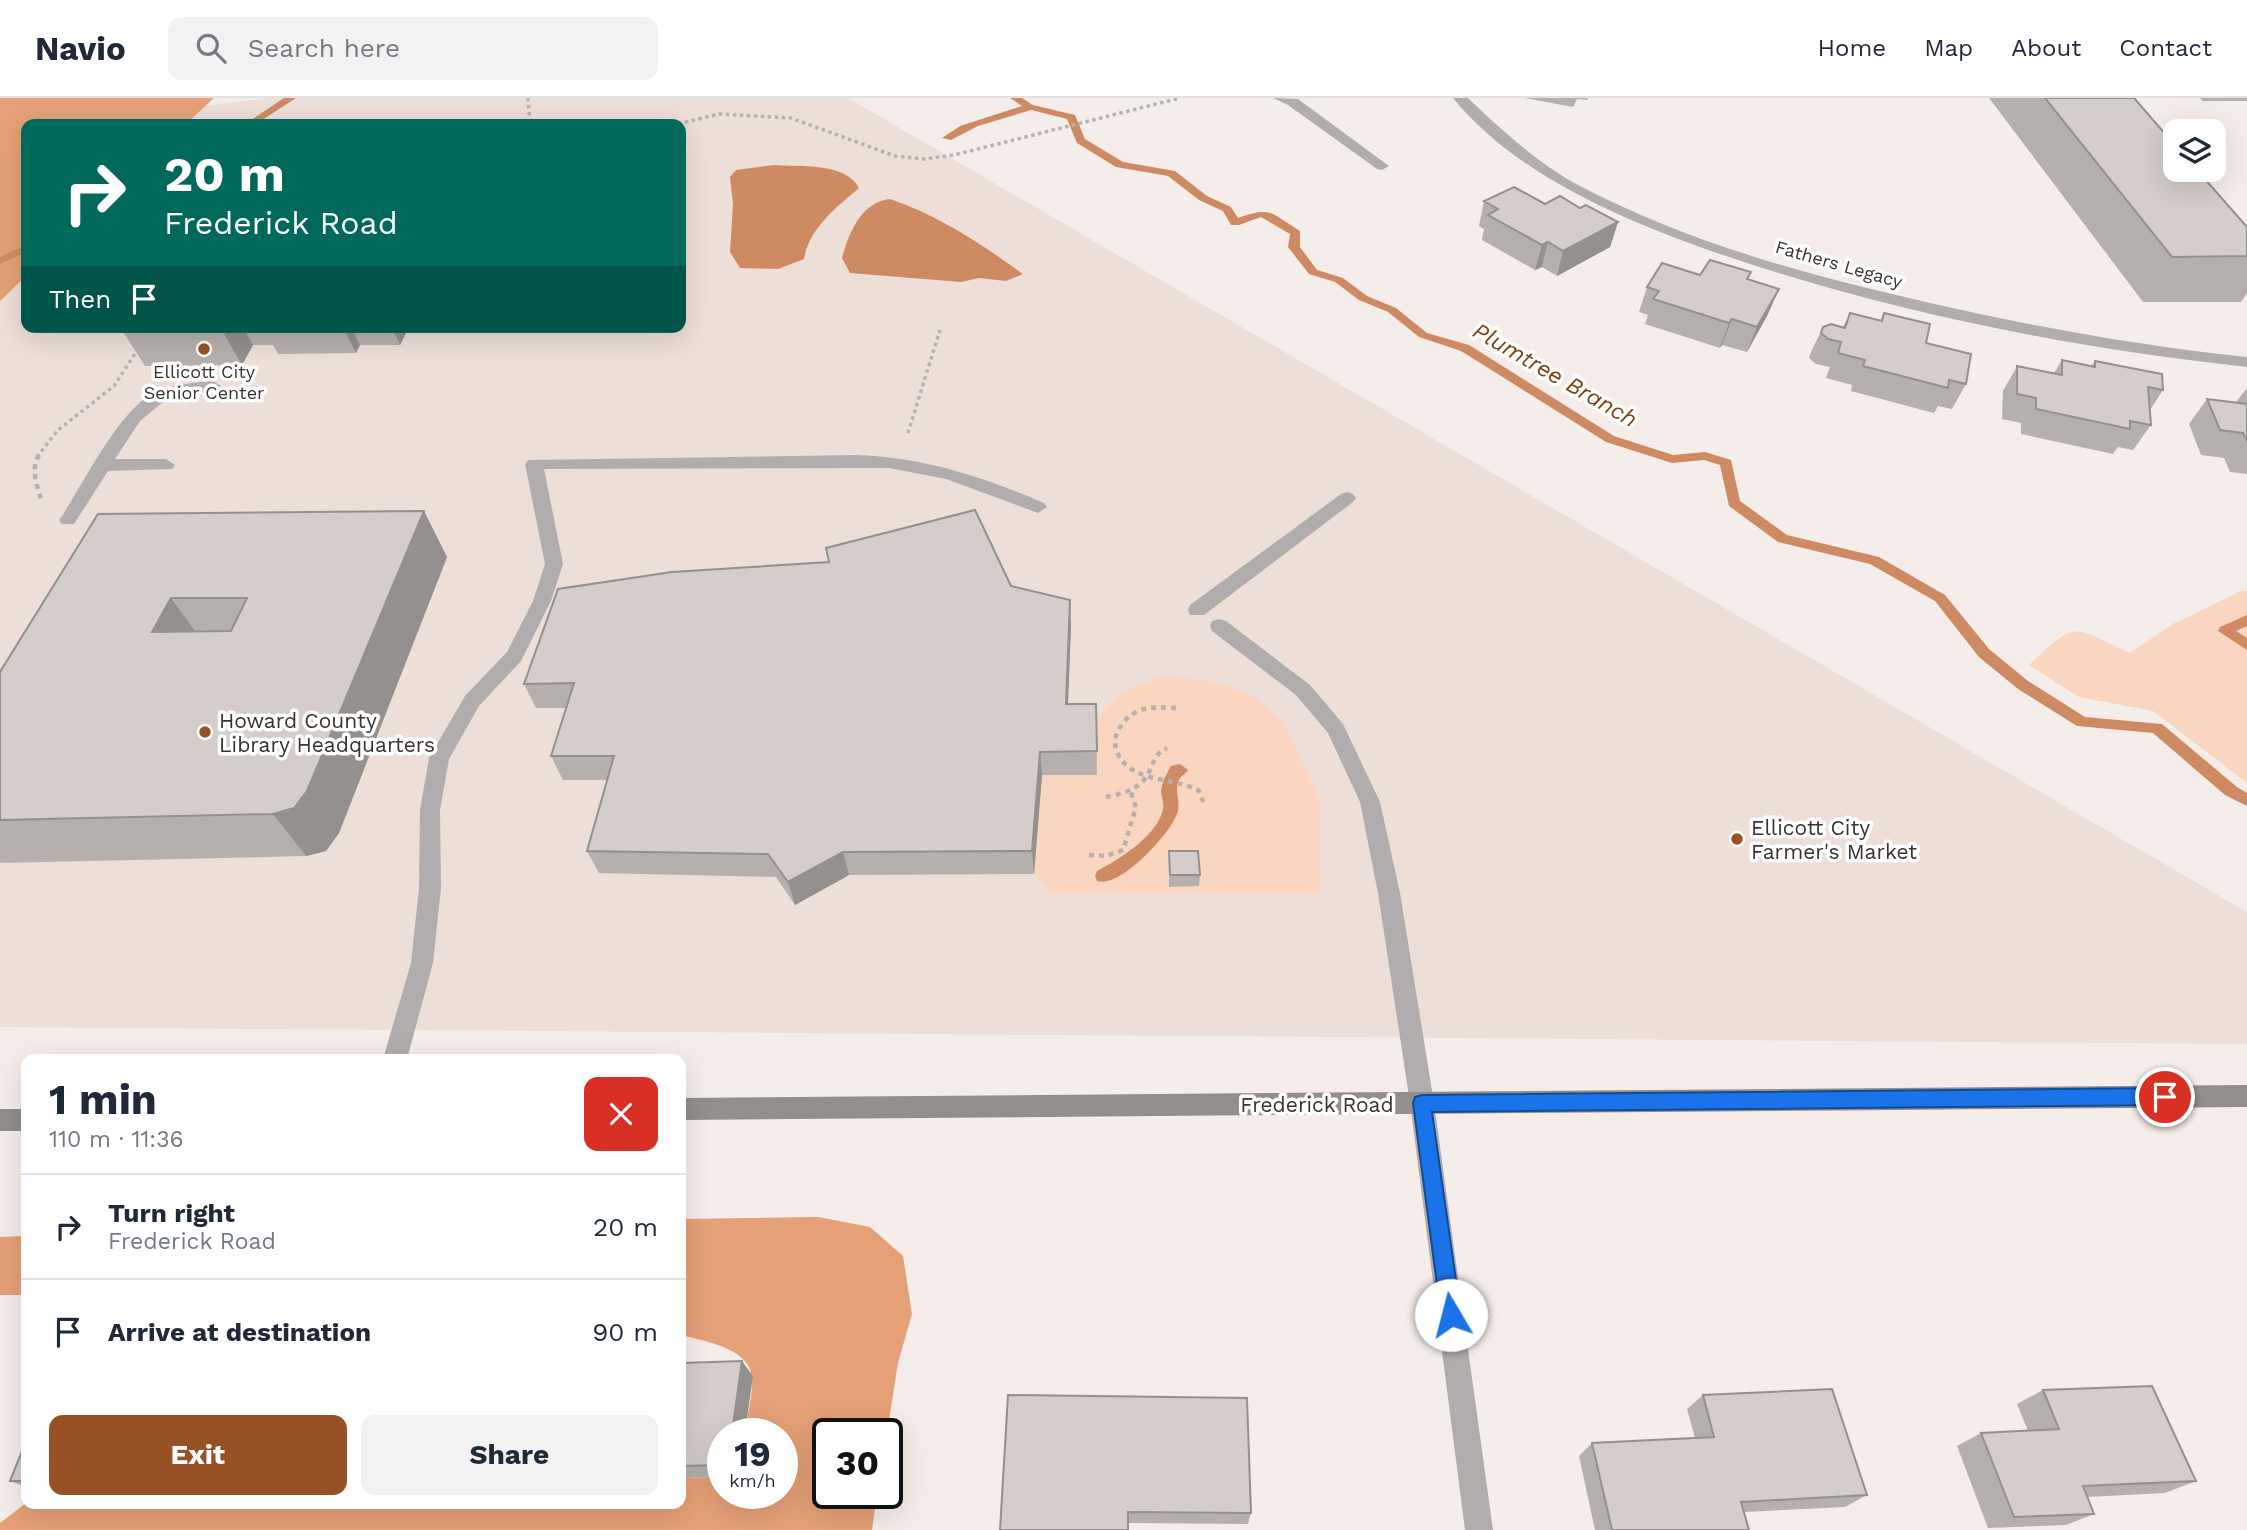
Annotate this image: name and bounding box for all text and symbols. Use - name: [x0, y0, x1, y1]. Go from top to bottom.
- search box: [168, 17, 658, 80]
- text: Navio: [35, 29, 126, 68]
- icon: search: [192, 29, 230, 67]
- text: Search here: [248, 33, 400, 63]
- text: Home: [1818, 34, 1886, 62]
- text: Map: [1924, 34, 1973, 62]
- text: About: [2011, 34, 2081, 62]
- text: Contact: [2119, 34, 2212, 62]
- map controls: [2163, 119, 2226, 182]
- button: layers: [2163, 119, 2226, 182]
- text: 20 m: [164, 145, 285, 203]
- icon: right: [49, 147, 140, 238]
- text: Frederick Road: [164, 204, 398, 242]
- street label: Fathers Legacy: [1773, 236, 1906, 292]
- icon: arrive: [125, 280, 163, 318]
- text: Then: [49, 284, 111, 314]
- water label: Plumtree Branch: [1468, 317, 1642, 433]
- marker: Ellicott City Senior Center: [196, 341, 212, 357]
- place label: Ellicott City Senior Center: [144, 361, 264, 403]
- place label: Howard County Library Headquarters: [219, 708, 435, 757]
- marker: Howard County Library Headquarters: [197, 724, 213, 740]
- place label: Ellicott City Farmer's Market: [1751, 815, 1917, 864]
- marker: Ellicott City Farmer's Market: [1729, 831, 1745, 847]
- pin: [2135, 1067, 2195, 1127]
- text: 1 min: [49, 1075, 157, 1124]
- button: close: [584, 1077, 658, 1151]
- icon: arrive: [2146, 1078, 2184, 1116]
- street label: Frederick Road: [1240, 1092, 1394, 1117]
- text: 110 m · 11:36: [49, 1126, 184, 1153]
- text: Turn right: [108, 1198, 235, 1228]
- icon: right: [49, 1208, 87, 1246]
- text: 20 m: [593, 1212, 658, 1242]
- text: Frederick Road: [108, 1228, 276, 1255]
- position arrow: [1414, 1278, 1488, 1352]
- icon: arrive: [49, 1313, 87, 1351]
- text: Arrive at destination: [108, 1317, 371, 1347]
- text: 90 m: [592, 1317, 658, 1347]
- button: Exit: [49, 1415, 347, 1495]
- button: Share: [361, 1415, 658, 1495]
- speed limit sign: 30: [812, 1418, 903, 1509]
- text: 19: [734, 1433, 771, 1475]
- text: km/h: [729, 1470, 776, 1491]

